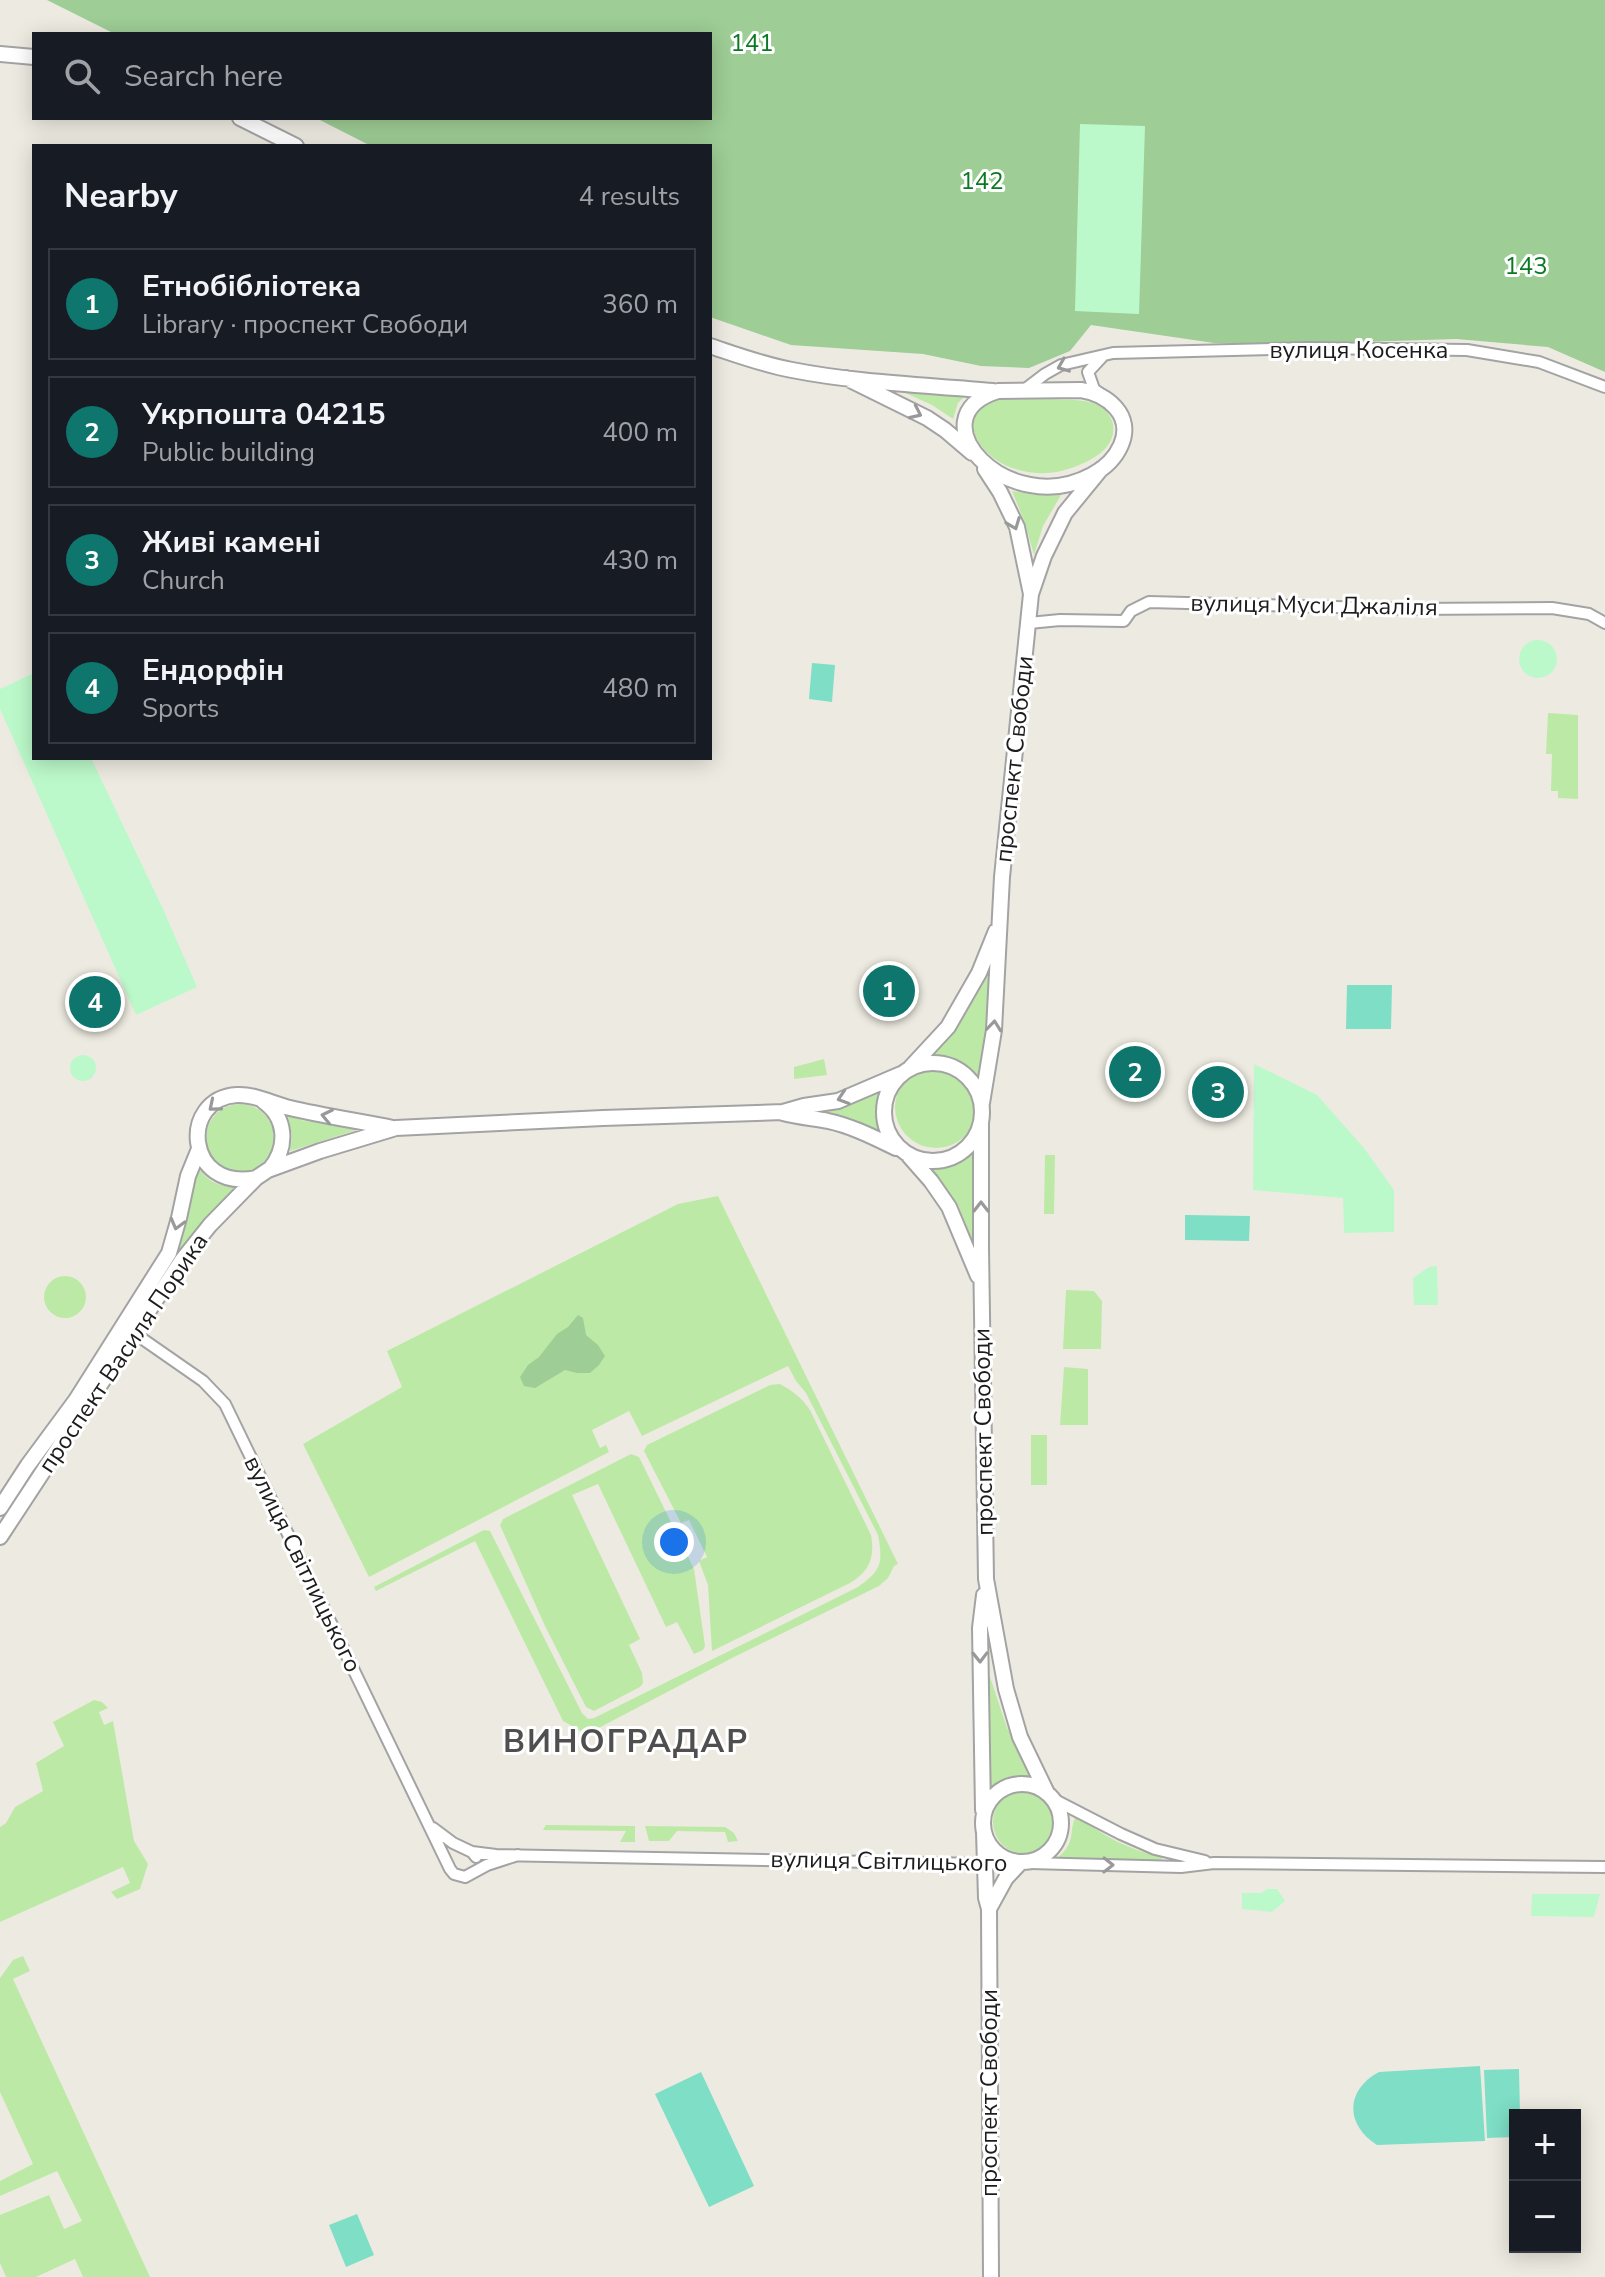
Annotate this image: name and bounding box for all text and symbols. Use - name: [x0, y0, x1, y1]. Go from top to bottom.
- park label: 141: [730, 27, 774, 59]
- search box: [32, 32, 712, 120]
- icon: search: [60, 54, 104, 98]
- text: Search here: [124, 56, 283, 97]
- park label: 142: [960, 165, 1004, 197]
- text: Nearby: [64, 173, 178, 219]
- text: 4 results: [579, 179, 680, 214]
- park label: 143: [1504, 250, 1548, 282]
- text: Етнобібліотека: [142, 266, 361, 307]
- text: 1: [84, 287, 100, 322]
- text: 360 m: [602, 287, 678, 322]
- text: Library · проспект Свободи: [142, 307, 468, 342]
- street label: вулиця Косенка: [1269, 334, 1449, 366]
- one-way arrow: [1056, 356, 1070, 373]
- text: Укрпошта 04215: [142, 394, 385, 435]
- one-way arrow: [907, 403, 922, 419]
- text: 2: [84, 415, 100, 450]
- text: 400 m: [602, 415, 678, 450]
- text: Public building: [142, 435, 315, 470]
- one-way arrow: [1004, 516, 1021, 530]
- text: Живі камені: [142, 522, 321, 563]
- text: 3: [84, 543, 100, 578]
- text: 430 m: [602, 543, 678, 578]
- text: Church: [142, 563, 225, 598]
- street label: вулиця Муси Джаліля: [1190, 587, 1438, 623]
- text: Ендорфін: [142, 650, 284, 691]
- street label: проспект Свободи: [987, 654, 1041, 864]
- text: 4: [84, 671, 100, 706]
- text: 480 m: [602, 671, 678, 706]
- text: Sports: [142, 691, 219, 726]
- pin: 1: [863, 961, 915, 1021]
- pin: 4: [69, 972, 121, 1032]
- one-way arrow: [985, 1019, 1002, 1032]
- pin: 2: [1109, 1042, 1161, 1102]
- pin: 3: [1192, 1062, 1244, 1122]
- one-way arrow: [837, 1089, 851, 1105]
- one-way arrow: [209, 1097, 224, 1111]
- one-way arrow: [320, 1108, 334, 1125]
- one-way arrow: [972, 1200, 990, 1213]
- one-way arrow: [170, 1216, 187, 1230]
- street label: проспект Василя Порика: [31, 1227, 215, 1479]
- street label: проспект Свободи: [965, 1328, 1001, 1536]
- street label: вулиця Світлицького: [237, 1450, 369, 1678]
- your location: [654, 1522, 694, 1562]
- one-way arrow: [971, 1651, 989, 1664]
- district label: ВИНОГРАДАР: [503, 1720, 749, 1763]
- street label: вулиця Світлицького: [770, 1843, 1008, 1879]
- one-way arrow: [1102, 1856, 1115, 1874]
- street label: проспект Свободи: [973, 1989, 1005, 2197]
- map controls: [1509, 2109, 1581, 2253]
- button: +: [1509, 2109, 1581, 2181]
- button: −: [1509, 2181, 1581, 2253]

